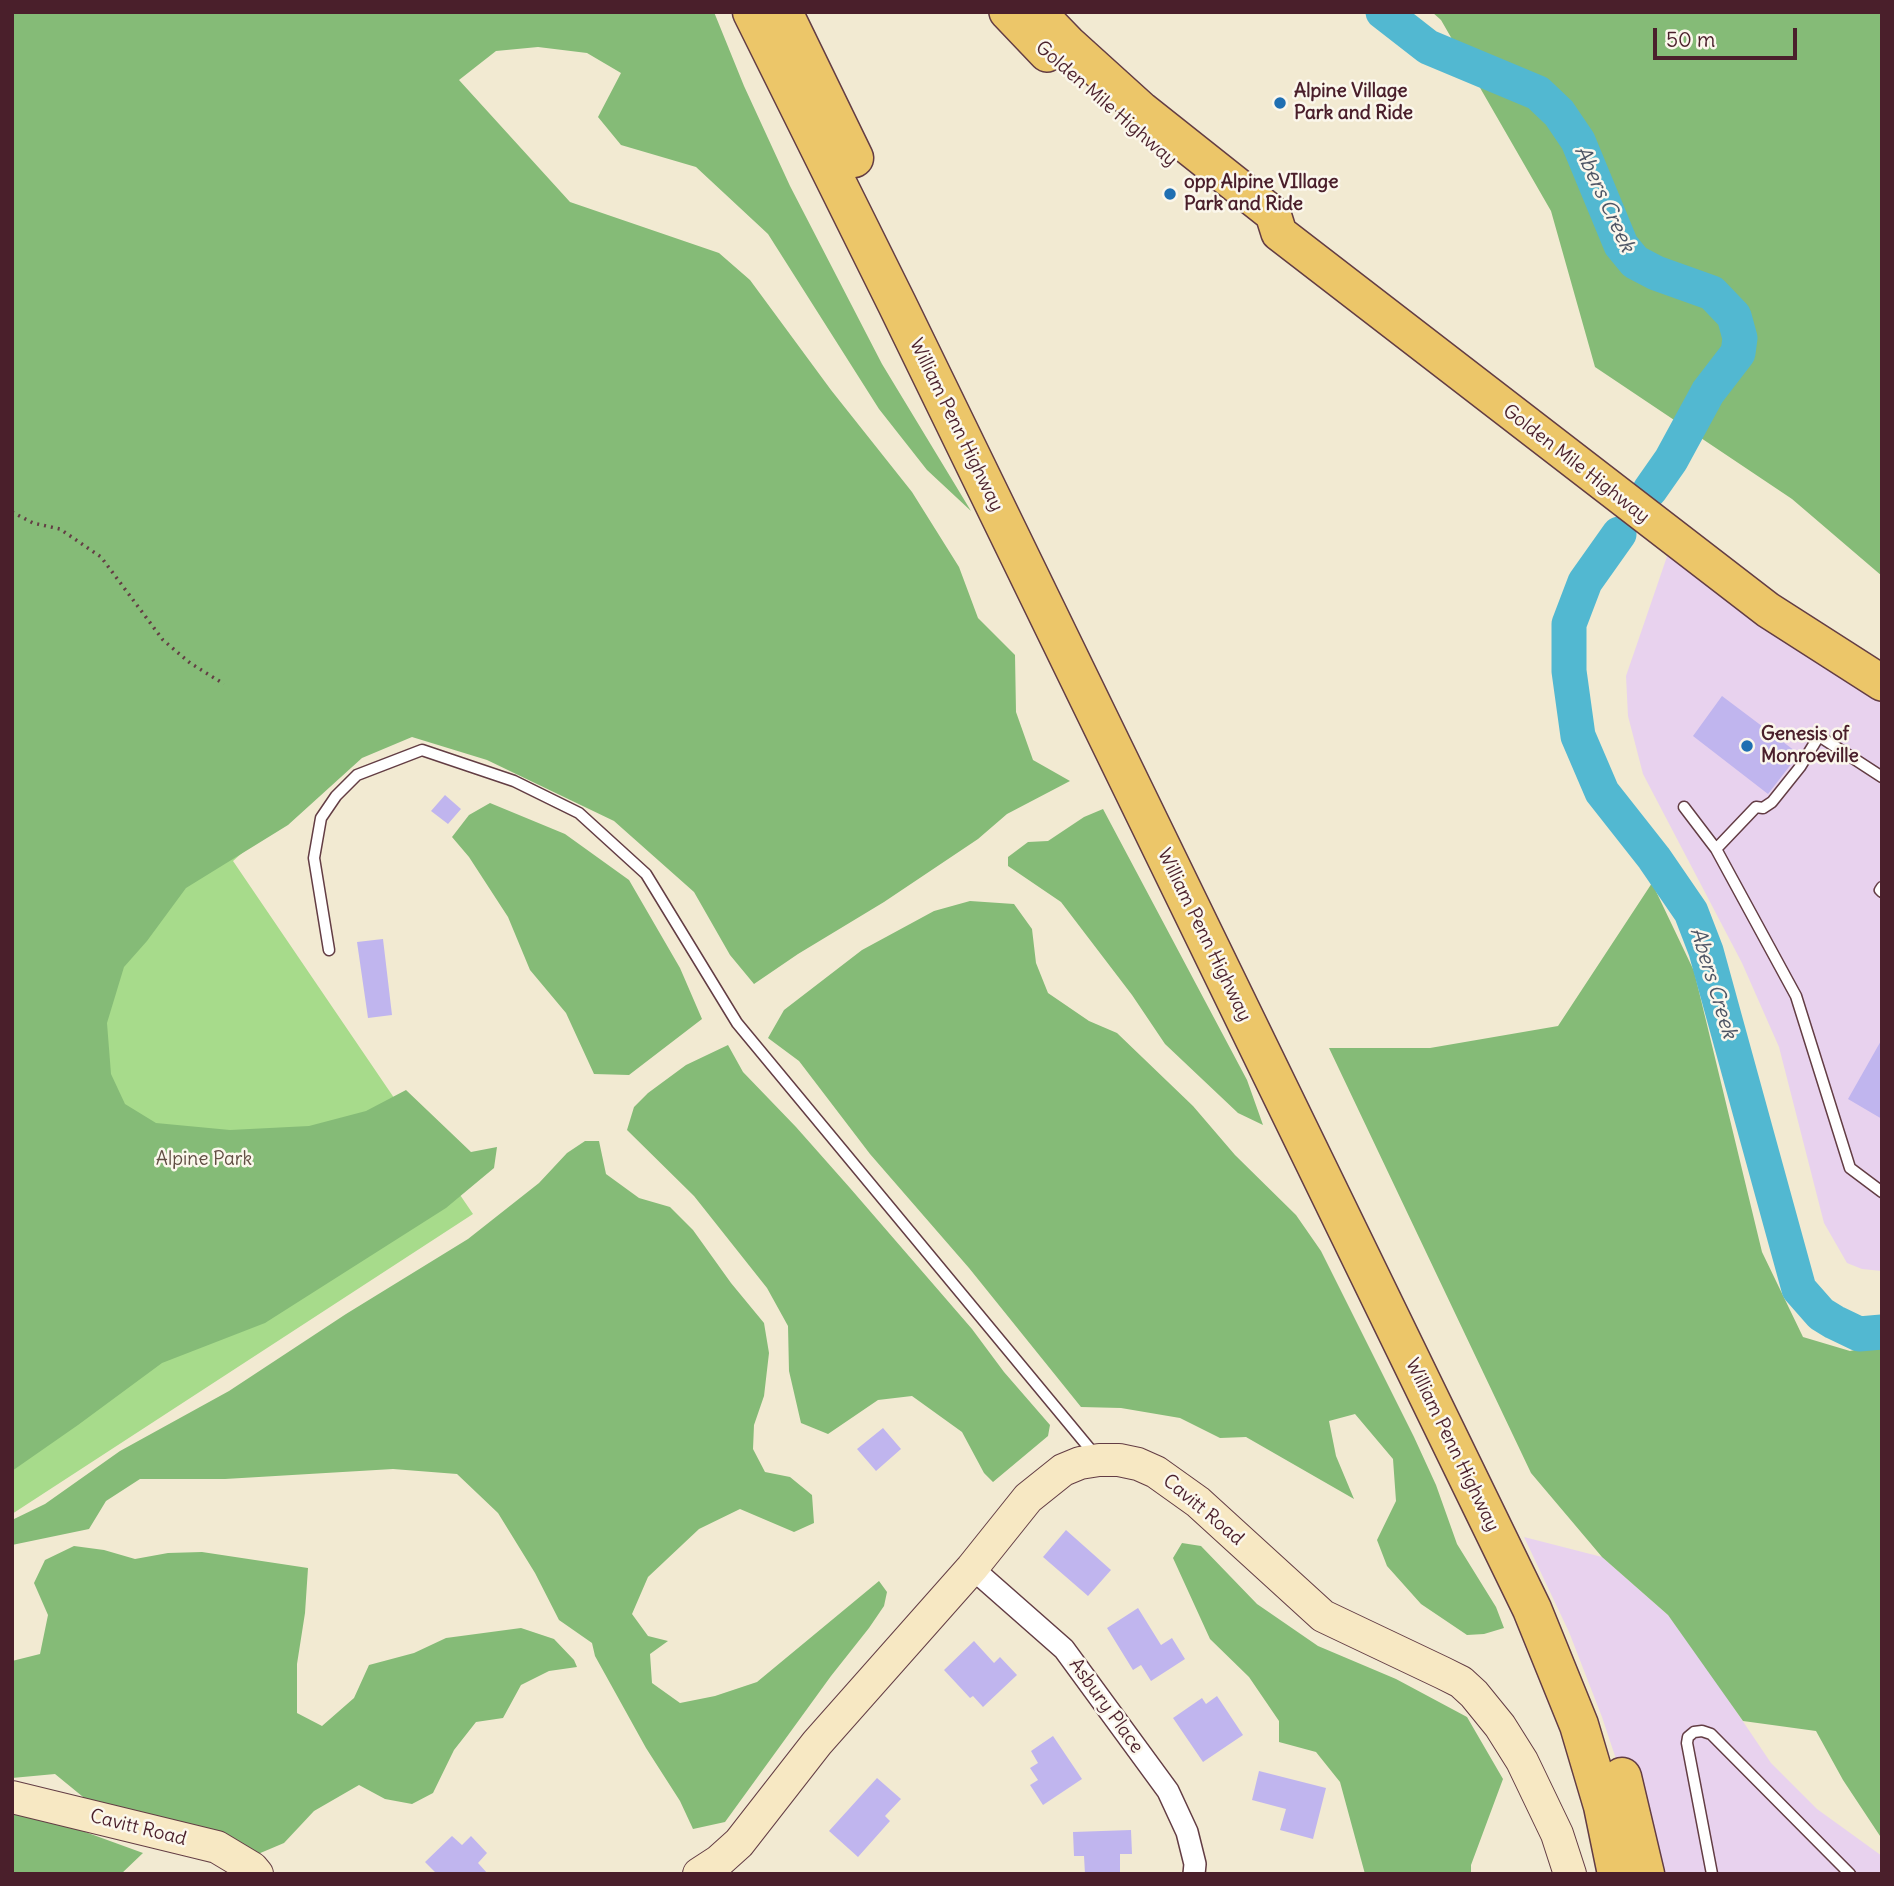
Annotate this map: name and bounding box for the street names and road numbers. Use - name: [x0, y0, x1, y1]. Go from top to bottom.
- street label: Golden Mile Highway: [1031, 36, 1181, 172]
- street label: William Penn Highway: [904, 335, 1008, 515]
- street label: Golden Mile Highway: [1498, 400, 1654, 528]
- street label: William Penn Highway: [1152, 845, 1256, 1025]
- street label: William Penn Highway: [1400, 1355, 1504, 1535]
- street label: Cavitt Road: [1158, 1470, 1248, 1550]
- street label: Asbury Place: [1064, 1654, 1148, 1758]
- street label: Cavitt Road: [87, 1805, 189, 1851]

